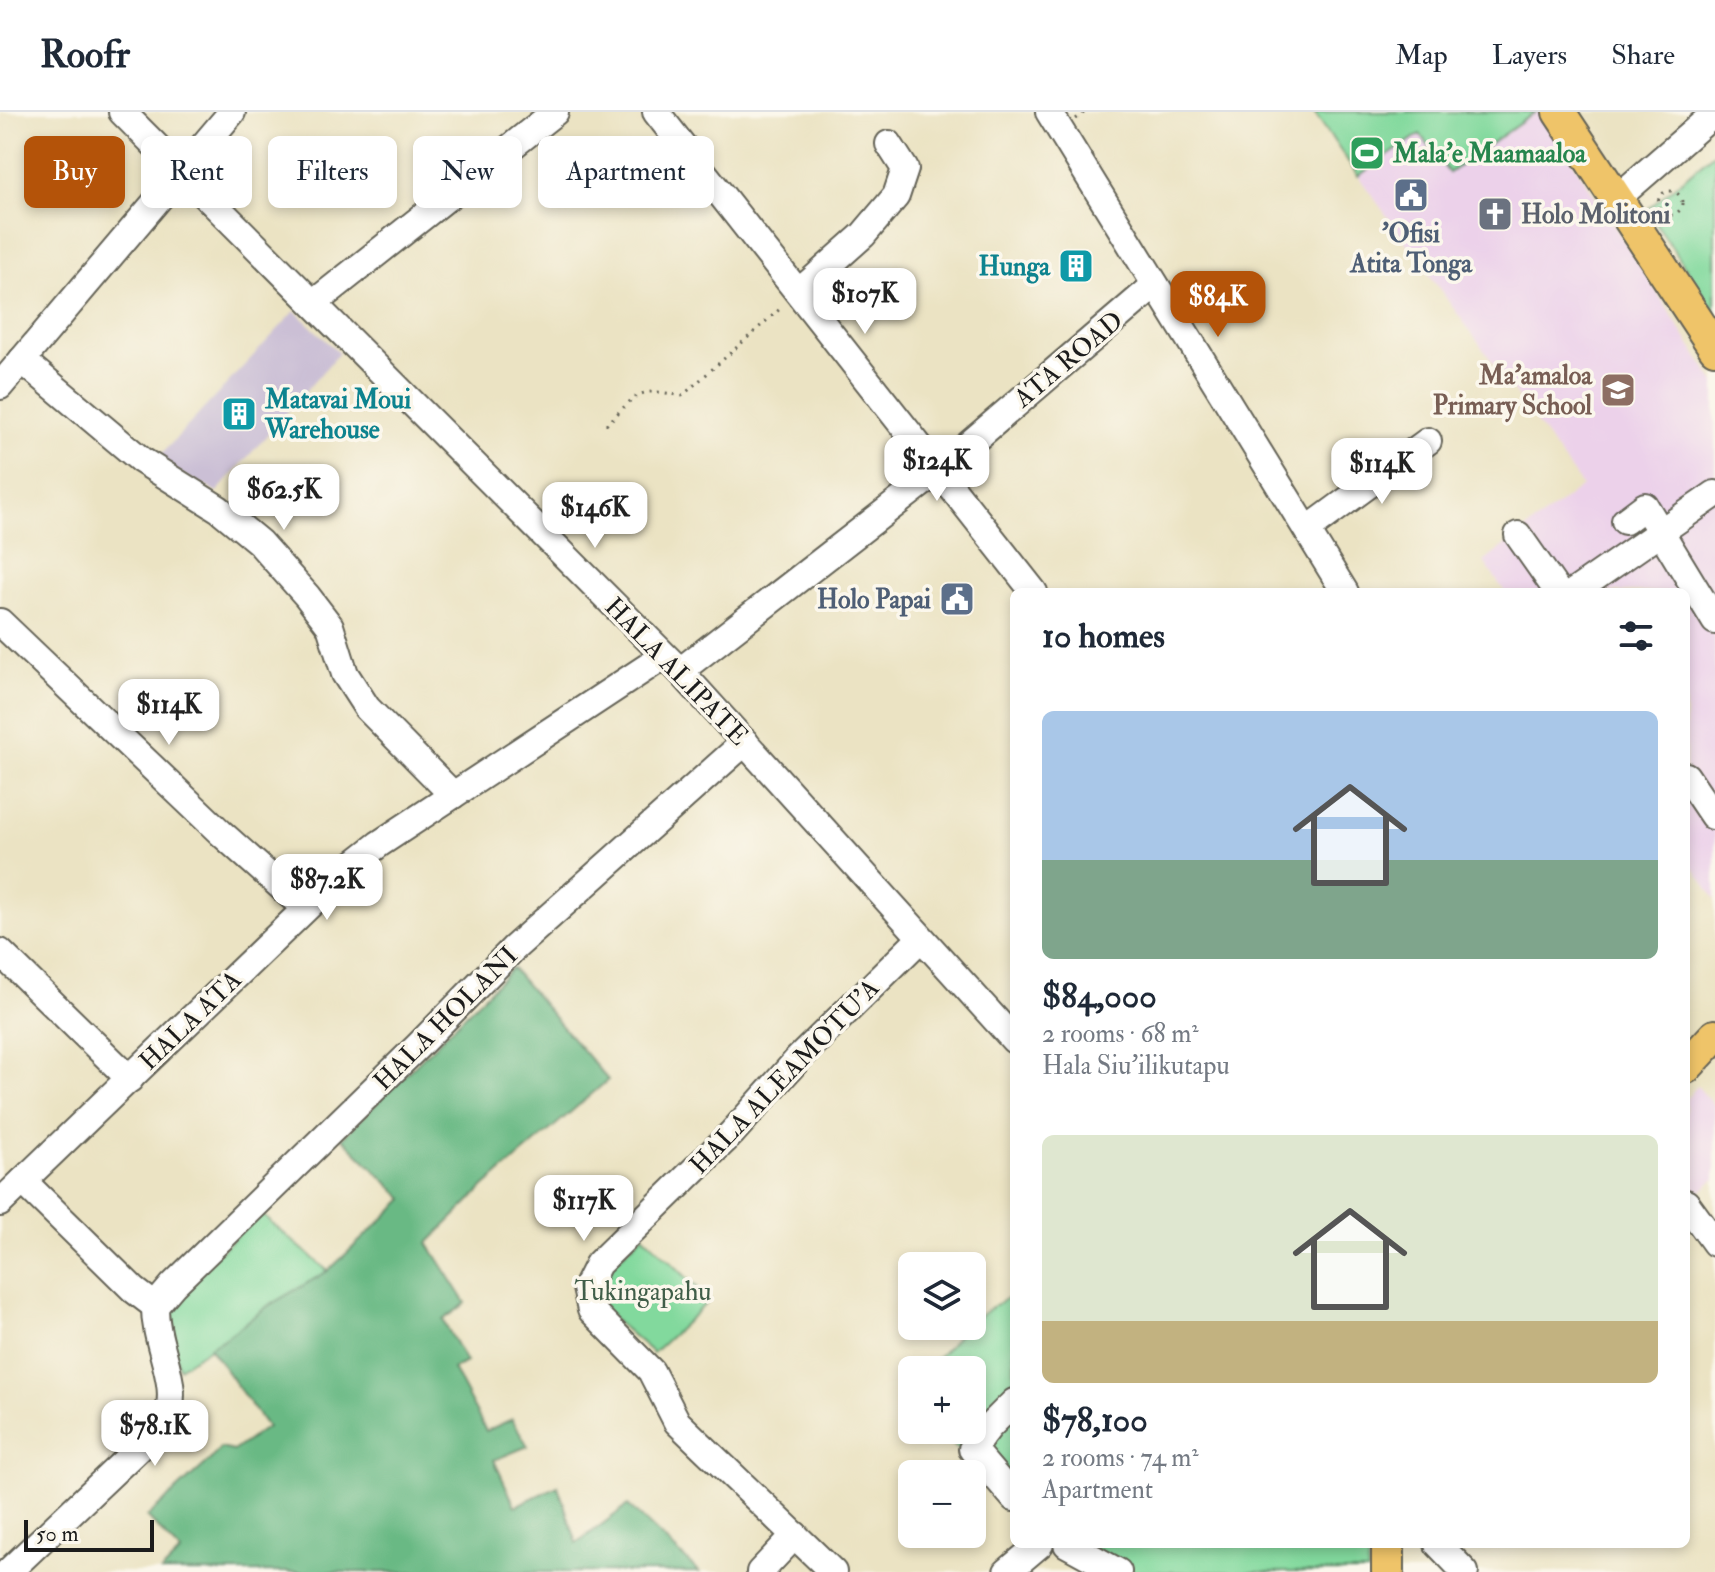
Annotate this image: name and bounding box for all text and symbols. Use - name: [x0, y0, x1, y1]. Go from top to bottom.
- text: Roofr: [40, 31, 130, 79]
- text: Map: [1395, 38, 1448, 73]
- text: Layers: [1492, 38, 1567, 73]
- text: Share: [1611, 38, 1675, 73]
- sports icon: Mala'e Maamaaloa: [1348, 134, 1386, 172]
- chip: Buy: [24, 136, 125, 208]
- chip: Rent: [141, 136, 252, 208]
- chip: Filters: [268, 136, 397, 208]
- chip: New: [413, 136, 522, 208]
- chip: Apartment: [538, 136, 714, 208]
- place label: Mala'e Maamaaloa: [1392, 138, 1587, 170]
- public building icon: 'Ofisi Atita Tonga: [1392, 176, 1430, 214]
- church icon: Holo Molitoni: [1476, 195, 1514, 233]
- place label: Holo Molitoni: [1521, 199, 1671, 231]
- place label: 'Ofisi Atita Tonga: [1349, 218, 1473, 281]
- building icon: Hunga: [1057, 247, 1095, 285]
- place label: Hunga: [979, 251, 1051, 284]
- pin: $107K: [809, 268, 921, 336]
- pin: $84K: [1171, 271, 1265, 339]
- text: $107K: [831, 278, 899, 310]
- text: $84K: [1188, 281, 1248, 313]
- street label: ATA ROAD: [1007, 305, 1130, 415]
- place label: Ma'amaloa Primary School: [1433, 360, 1593, 423]
- school or university icon: Ma'amaloa Primary School: [1599, 371, 1637, 409]
- place label: Matavai Moui Warehouse: [264, 384, 411, 446]
- building icon: Matavai Moui Warehouse: [220, 395, 258, 433]
- pin: $124K: [881, 435, 993, 503]
- pin: $114K: [1326, 438, 1438, 506]
- text: $124K: [902, 445, 972, 477]
- text: $114K: [1349, 448, 1415, 480]
- pin: $62.5K: [219, 464, 349, 532]
- text: $62.5K: [246, 474, 322, 506]
- pin: $146K: [539, 482, 651, 550]
- text: $146K: [560, 492, 630, 524]
- public building icon: Holo Papai: [938, 580, 976, 618]
- place label: Holo Papai: [817, 584, 931, 617]
- street label: HALA ALIPATE: [598, 591, 755, 752]
- icon: filters: [1614, 614, 1658, 658]
- text: 10 homes: [1042, 615, 1165, 658]
- pin: $114K: [113, 679, 225, 747]
- text: $114K: [136, 689, 202, 721]
- icon: home: [1278, 763, 1422, 907]
- pin: $87.2K: [262, 854, 392, 922]
- text: $87.2K: [290, 864, 364, 896]
- street label: HALA HOLANI: [367, 940, 524, 1097]
- street label: HALA ATA: [133, 964, 249, 1077]
- street label: HALA ALEAMOTU'A: [683, 972, 887, 1181]
- text: $84,000: [1042, 975, 1157, 1018]
- text: 2 rooms · 68 m²: [1042, 1018, 1199, 1050]
- text: Hala Siu'ilikutapu: [1042, 1050, 1230, 1082]
- pin: $117K: [528, 1175, 640, 1243]
- text: $117K: [552, 1185, 616, 1217]
- icon: home: [1278, 1187, 1422, 1331]
- map controls: [898, 1252, 986, 1548]
- button: layers: [898, 1252, 986, 1340]
- park label: Tukingapahu: [574, 1276, 712, 1309]
- button: +: [898, 1356, 986, 1444]
- text: $78,100: [1042, 1399, 1148, 1442]
- pin: $78.1K: [90, 1400, 220, 1468]
- text: $78.1K: [119, 1410, 191, 1442]
- text: 2 rooms · 74 m²: [1042, 1442, 1199, 1474]
- button: −: [898, 1460, 986, 1548]
- text: Apartment: [1042, 1474, 1153, 1506]
- scale bar: [24, 1516, 154, 1552]
- text: 50 m: [36, 1520, 78, 1548]

